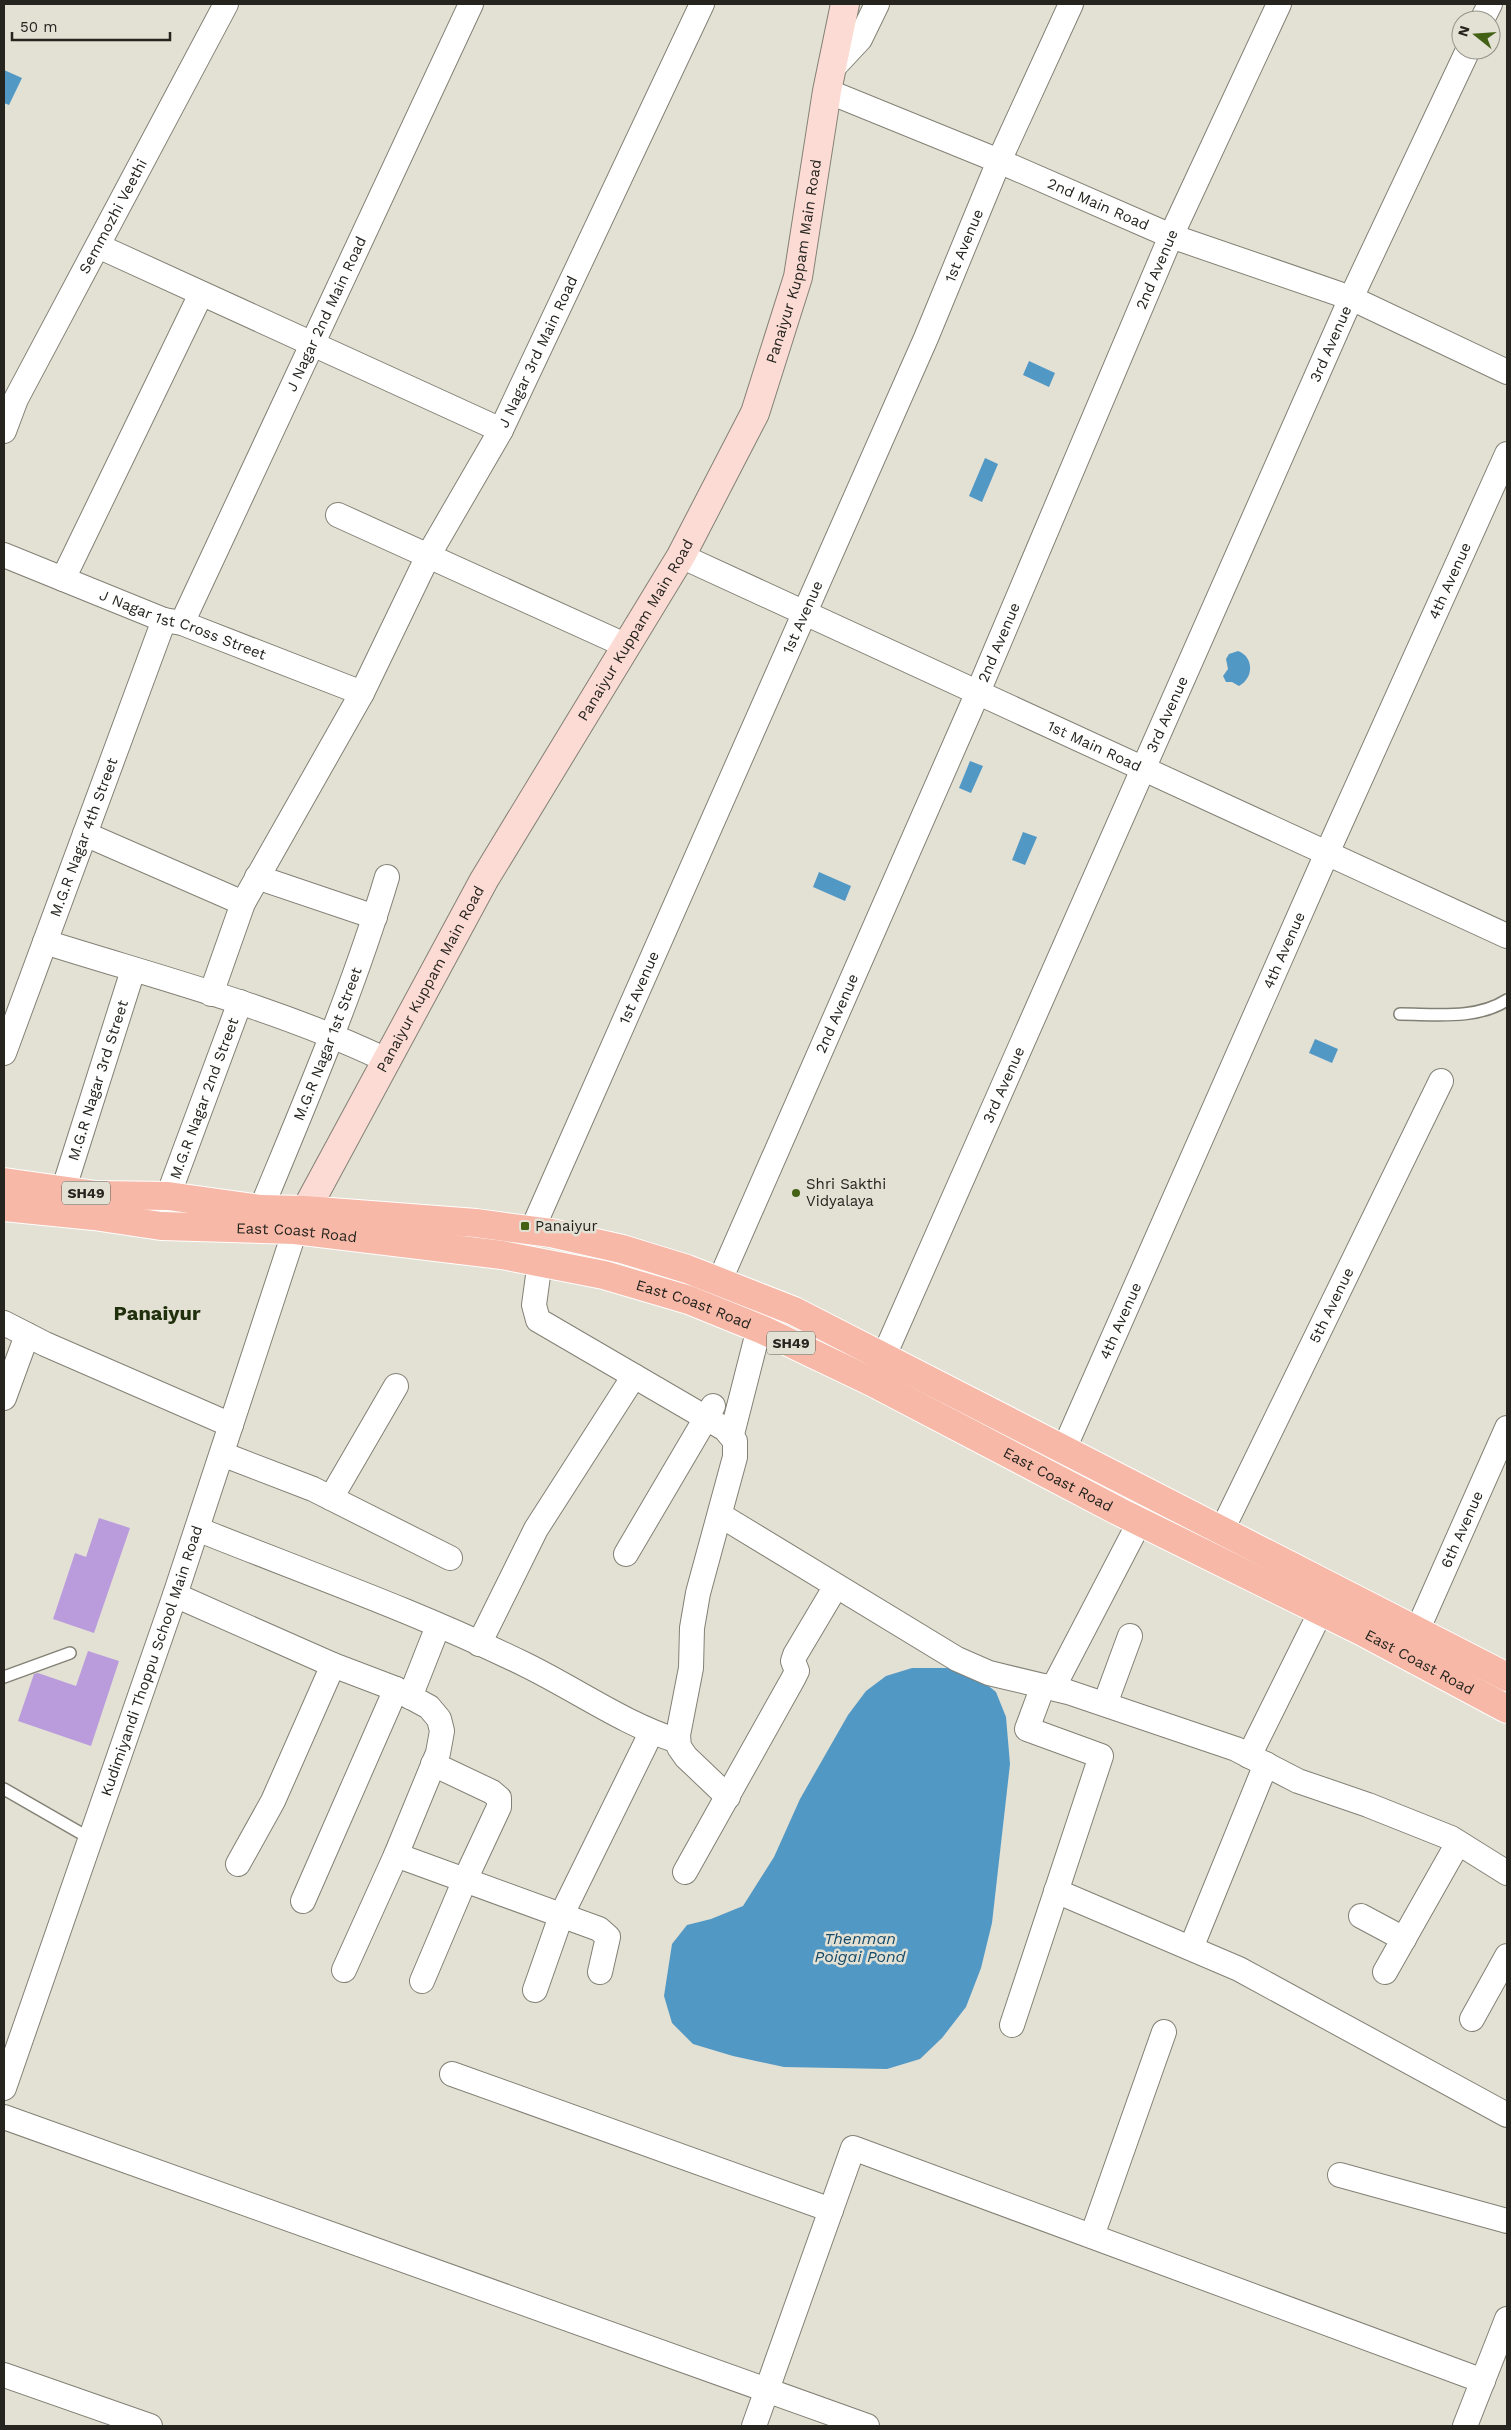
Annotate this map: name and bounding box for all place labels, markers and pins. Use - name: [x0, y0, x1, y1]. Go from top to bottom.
- place label: Shri Sakthi Vidyalaya: [806, 1175, 886, 1210]
- marker: Shri Sakthi Vidyalaya: [790, 1187, 802, 1199]
- place label: Panaiyur: [535, 1217, 598, 1235]
- marker: Panaiyur: [519, 1220, 531, 1232]

